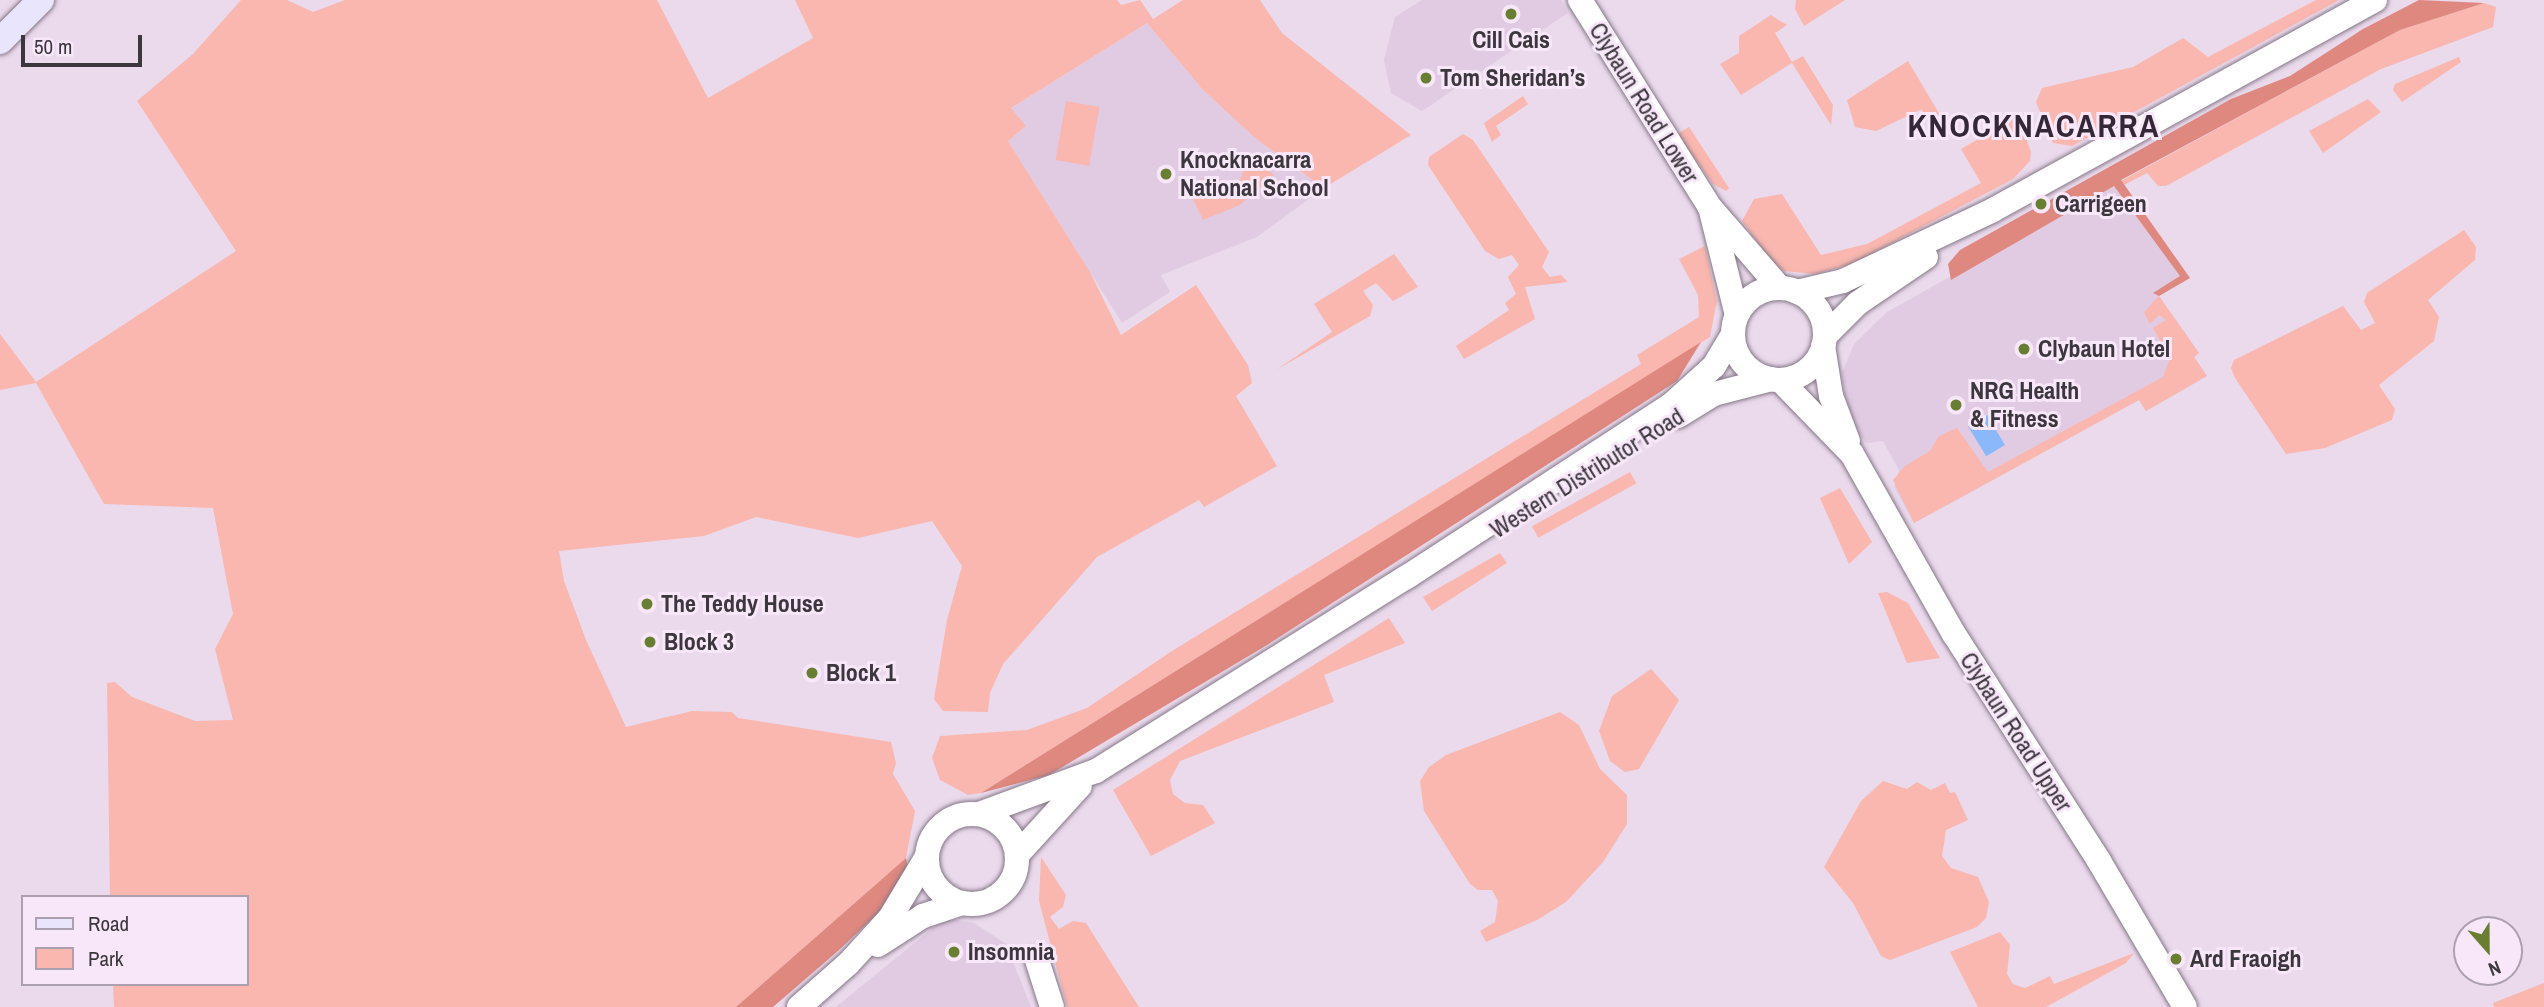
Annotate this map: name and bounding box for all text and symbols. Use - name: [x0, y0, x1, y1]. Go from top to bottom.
- marker: Cill Cais: [1503, 6, 1519, 22]
- street label: Clybaun Road Lower: [1583, 17, 1705, 189]
- scale bar: [24, 21, 145, 65]
- place label: Cill Cais: [1472, 26, 1550, 54]
- text: 50 m: [34, 32, 72, 61]
- place label: Tom Sheridan’s: [1440, 64, 1585, 92]
- marker: Tom Sheridan’s: [1418, 70, 1434, 86]
- district label: KNOCKNACARRA: [1909, 107, 2159, 145]
- place label: Knocknacarra National School: [1180, 146, 1329, 202]
- marker: Knocknacarra National School: [1158, 166, 1174, 182]
- place label: Carrigeen: [2055, 190, 2147, 218]
- marker: Carrigeen: [2033, 196, 2049, 212]
- place label: Clybaun Hotel: [2038, 335, 2170, 363]
- marker: Clybaun Hotel: [2016, 341, 2032, 357]
- place label: NRG Health & Fitness: [1970, 377, 2079, 433]
- marker: NRG Health & Fitness: [1948, 397, 1964, 413]
- street label: Western Distributor Road: [1485, 402, 1689, 544]
- place label: The Teddy House: [661, 590, 824, 618]
- marker: The Teddy House: [639, 596, 655, 612]
- place label: Block 3: [664, 628, 734, 656]
- marker: Block 3: [642, 634, 658, 650]
- street label: Clybaun Road Upper: [1954, 647, 2078, 817]
- place label: Block 1: [826, 659, 896, 687]
- marker: Block 1: [804, 665, 820, 681]
- legend: [21, 895, 248, 986]
- text: Road: [88, 909, 129, 938]
- north arrow: [2453, 916, 2523, 986]
- place label: Insomnia: [968, 938, 1054, 966]
- text: Park: [88, 944, 123, 973]
- marker: Insomnia: [946, 944, 962, 960]
- place label: Ard Fraoigh: [2190, 945, 2302, 973]
- marker: Ard Fraoigh: [2168, 951, 2184, 967]
- text: N: [2485, 955, 2505, 983]

